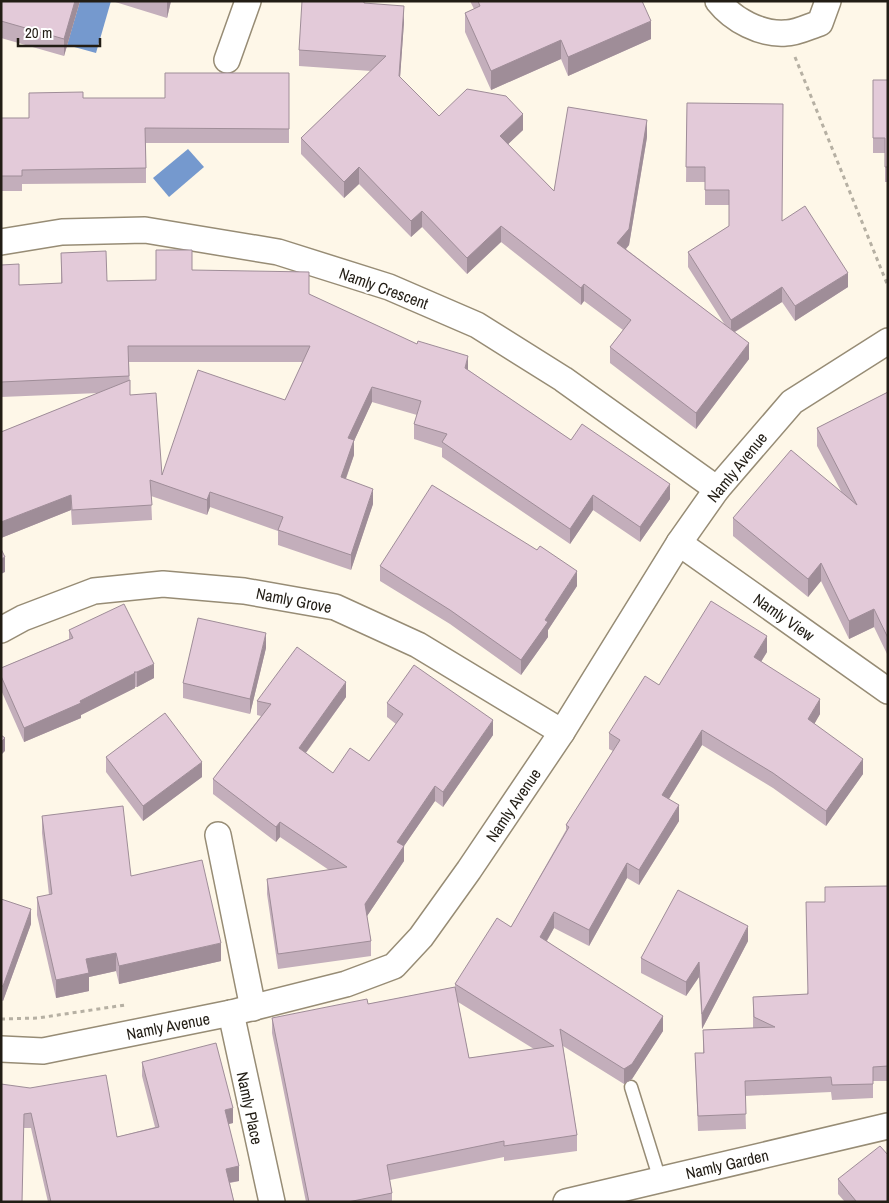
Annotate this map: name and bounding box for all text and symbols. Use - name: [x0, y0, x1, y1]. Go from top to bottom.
- scale bar: [18, 15, 100, 47]
- text: 20 m: [25, 22, 52, 43]
- street label: Namly Crescent: [336, 262, 432, 314]
- street label: Namly Avenue: [702, 427, 772, 507]
- street label: Namly Grove: [254, 582, 334, 618]
- street label: Namly View: [749, 588, 819, 646]
- street label: Namly Avenue: [480, 764, 546, 846]
- street label: Namly Avenue: [124, 1007, 212, 1045]
- street label: Namly Place: [232, 1070, 268, 1146]
- street label: Namly Garden: [683, 1144, 771, 1184]

